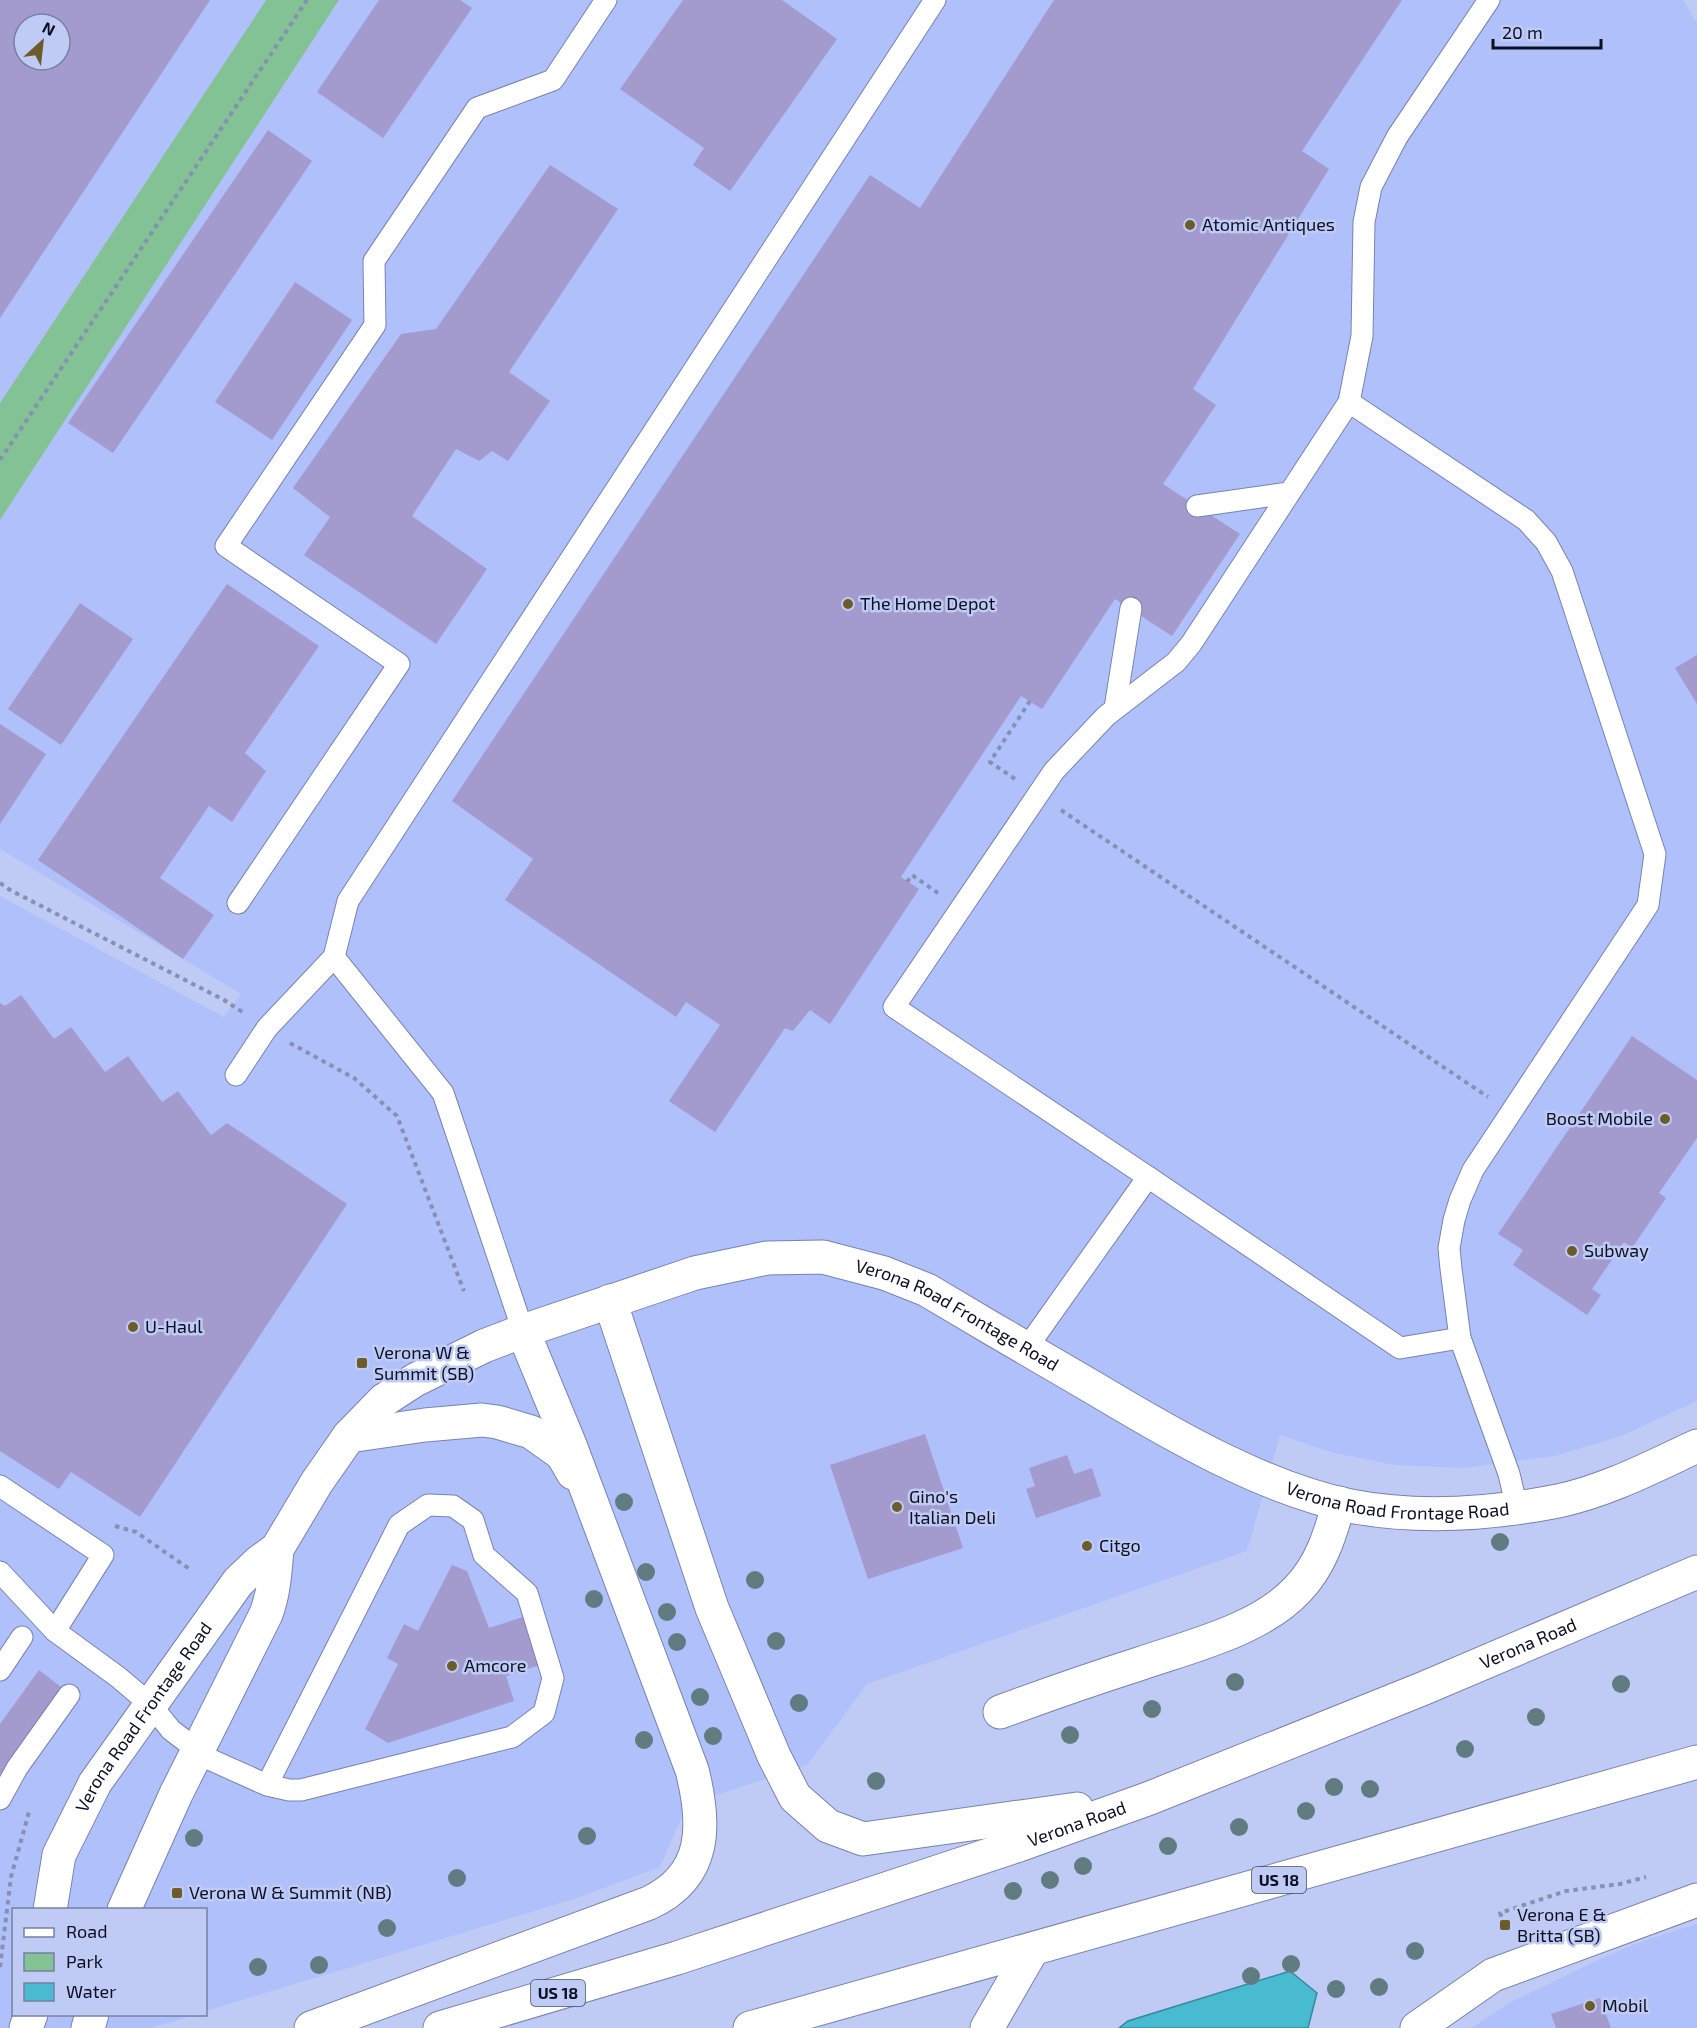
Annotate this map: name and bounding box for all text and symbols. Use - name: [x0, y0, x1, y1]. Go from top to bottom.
- north arrow: [12, 12, 72, 72]
- scale bar: [1493, 12, 1601, 50]
- text: N: [40, 17, 59, 39]
- text: 20 m: [1502, 21, 1543, 43]
- place label: Atomic Antiques: [1202, 213, 1335, 235]
- marker: Atomic Antiques: [1183, 218, 1197, 232]
- place label: The Home Depot: [860, 592, 996, 614]
- marker: The Home Depot: [841, 597, 855, 611]
- place label: Boost Mobile: [1546, 1107, 1653, 1129]
- marker: Boost Mobile: [1658, 1112, 1672, 1126]
- place label: Subway: [1584, 1239, 1649, 1261]
- marker: Subway: [1565, 1244, 1579, 1258]
- street label: Verona Road Frontage Road: [853, 1254, 1063, 1375]
- place label: U-Haul: [145, 1315, 203, 1337]
- marker: U-Haul: [126, 1320, 140, 1334]
- place label: Verona W & Summit (SB): [374, 1341, 474, 1384]
- marker: Verona W & Summit (SB): [355, 1356, 369, 1370]
- street label: Verona Road Frontage Road: [1283, 1476, 1510, 1524]
- place label: Gino's Italian Deli: [909, 1485, 996, 1528]
- marker: Gino's Italian Deli: [890, 1500, 904, 1514]
- place label: Citgo: [1099, 1534, 1141, 1556]
- marker: Citgo: [1080, 1539, 1094, 1553]
- street label: Verona Road: [1476, 1613, 1580, 1673]
- street label: Verona Road Frontage Road: [70, 1617, 216, 1815]
- place label: Amcore: [464, 1654, 527, 1676]
- marker: Amcore: [445, 1659, 459, 1673]
- street label: Verona Road: [1025, 1795, 1129, 1851]
- road number: US 18: [1252, 1867, 1306, 1893]
- place label: Verona W & Summit (NB): [189, 1881, 392, 1903]
- marker: Verona W & Summit (NB): [170, 1886, 184, 1900]
- place label: Verona E & Britta (SB): [1517, 1903, 1607, 1946]
- legend: [12, 1908, 207, 2016]
- marker: Verona E & Britta (SB): [1498, 1918, 1512, 1932]
- text: Road: [66, 1920, 107, 1942]
- text: Park: [66, 1950, 103, 1972]
- text: Water: [66, 1980, 116, 2002]
- road number: US 18: [531, 1980, 585, 2006]
- place label: Mobil: [1602, 1994, 1649, 2016]
- marker: Mobil: [1583, 1999, 1597, 2013]

